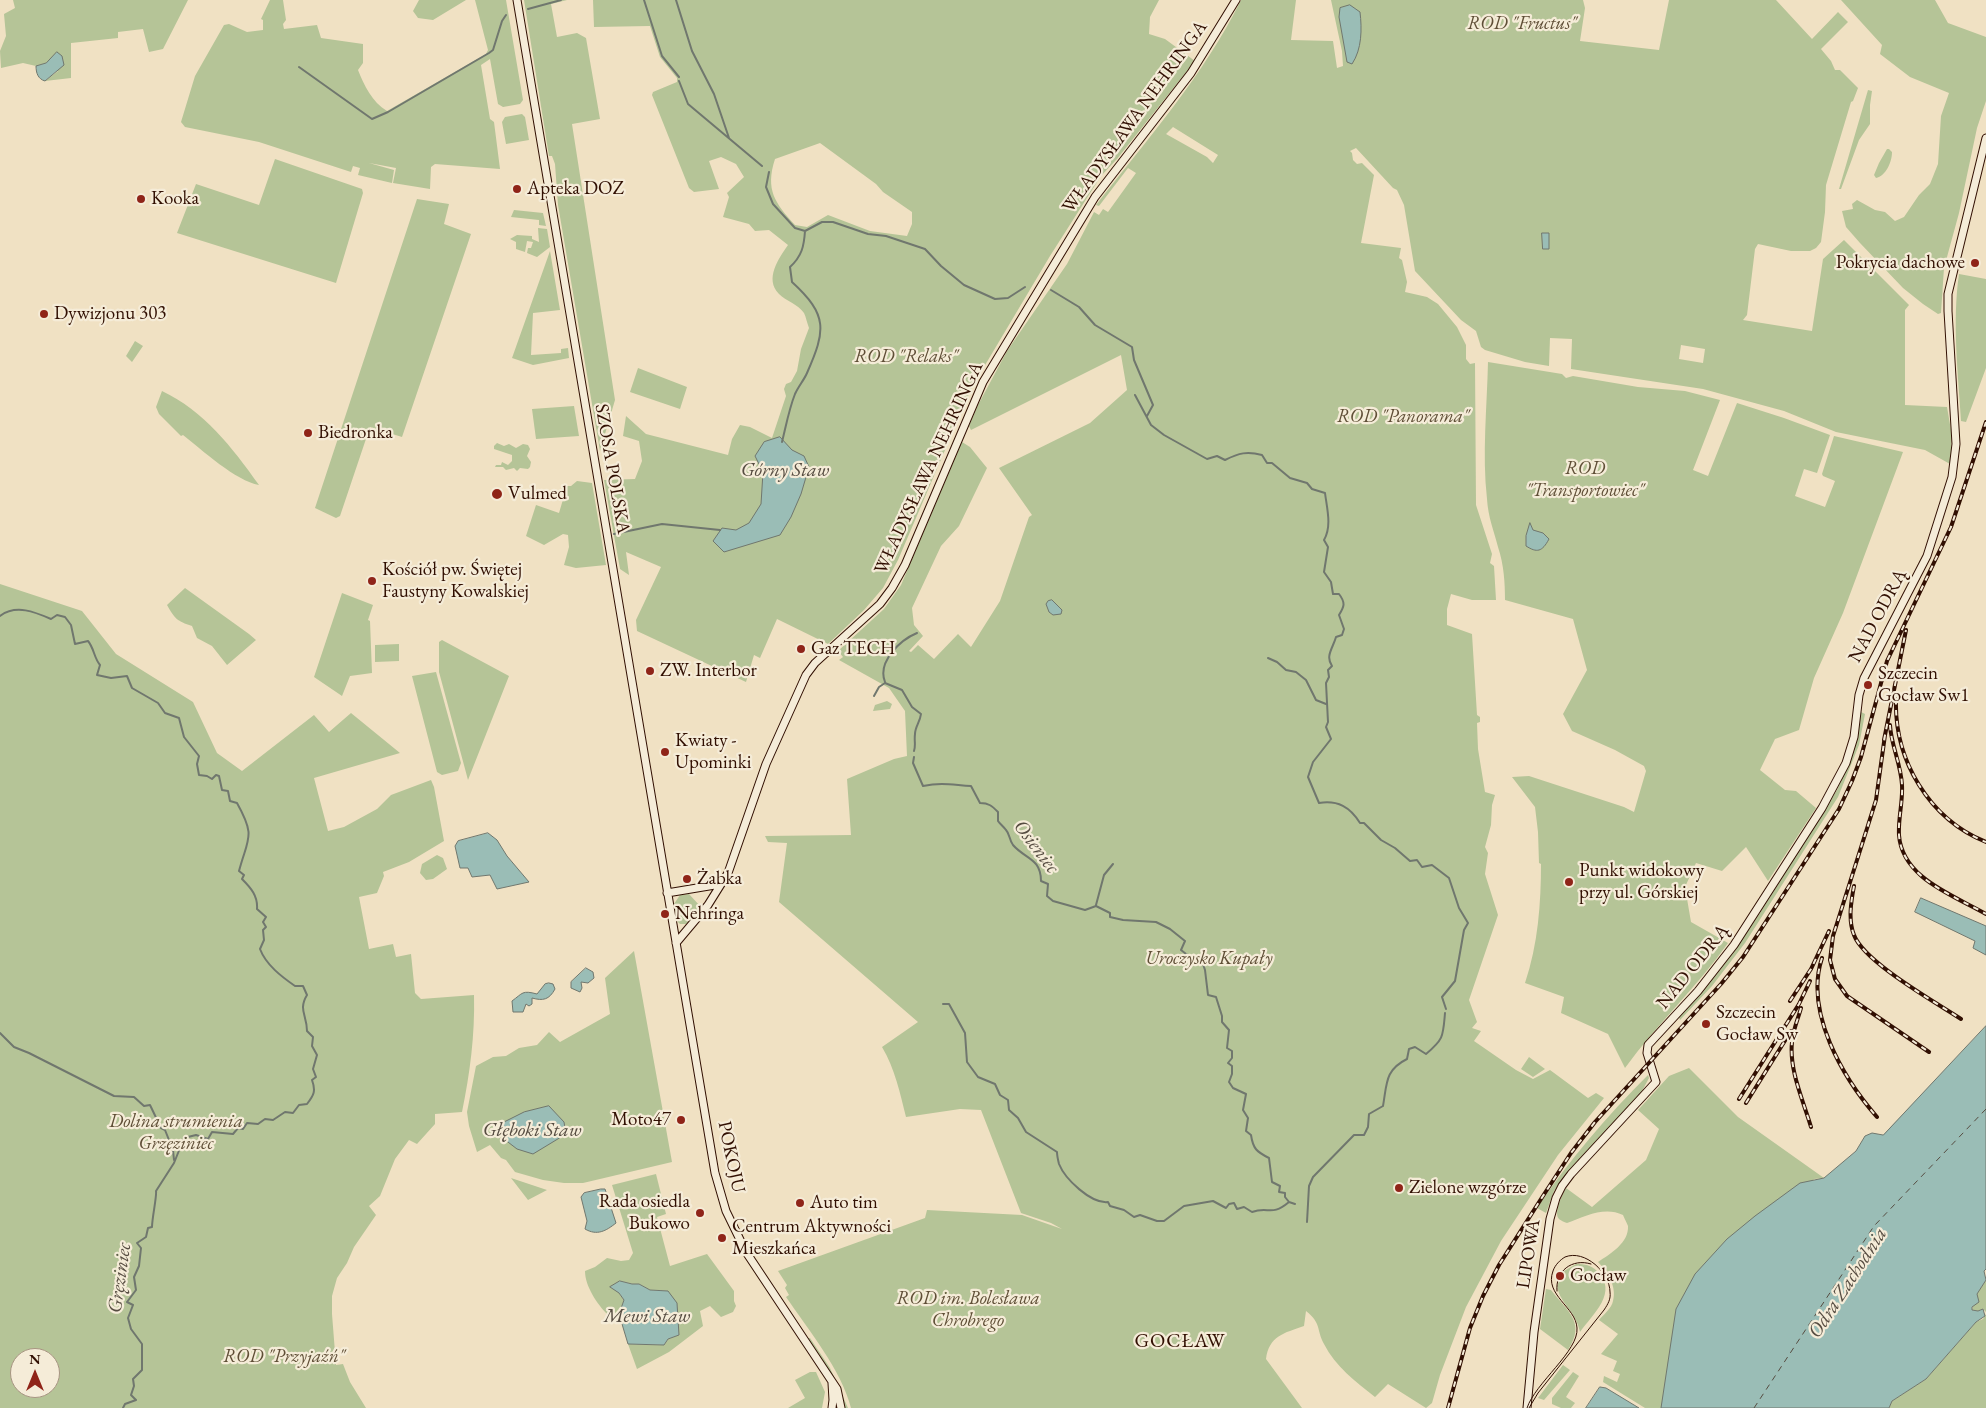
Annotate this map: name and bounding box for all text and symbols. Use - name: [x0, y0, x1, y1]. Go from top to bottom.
- park label: ROD "Fructus": [1467, 13, 1577, 35]
- street label: WŁADYSŁAWA NEHRINGA: [1058, 16, 1212, 218]
- place label: Apteka DOZ: [527, 178, 624, 200]
- marker: Apteka DOZ: [511, 183, 523, 195]
- place label: Kooka: [151, 188, 199, 210]
- marker: Kooka: [135, 193, 147, 205]
- place label: Pokrycia dachowe: [1836, 252, 1965, 274]
- marker: Pokrycia dachowe: [1969, 257, 1981, 269]
- place label: Dywizjonu 303: [54, 303, 166, 325]
- marker: Dywizjonu 303: [38, 308, 50, 320]
- park label: ROD "Relaks": [854, 346, 958, 368]
- street label: WŁADYSŁAWA NEHRINGA: [870, 358, 988, 578]
- street label: SZOSA POLSKA: [589, 402, 635, 536]
- park label: ROD "Panorama": [1337, 406, 1469, 428]
- place label: Biedronka: [318, 422, 393, 444]
- marker: Biedronka: [302, 427, 314, 439]
- park label: ROD "Transportowiec": [1526, 458, 1644, 502]
- water label: Górny Staw: [741, 459, 829, 483]
- place label: Vulmed: [508, 483, 567, 505]
- marker: Vulmed: [490, 487, 504, 501]
- place label: Kościół pw. Świętej Faustyny Kowalskiej: [382, 559, 529, 603]
- street label: NAD ODRĄ: [1844, 565, 1912, 667]
- marker: Kościół pw. Świętej Faustyny Kowalskiej: [366, 575, 378, 587]
- place label: Gaz TECH: [811, 638, 895, 660]
- marker: Gaz TECH: [795, 643, 807, 655]
- place label: ZW. Interbor: [660, 660, 757, 682]
- place label: Szczecin Gocław Sw1: [1878, 663, 1969, 707]
- marker: ZW. Interbor: [644, 665, 656, 677]
- marker: Szczecin Gocław Sw1: [1862, 679, 1874, 691]
- place label: Kwiaty - Upominki: [675, 730, 751, 774]
- marker: Kwiaty - Upominki: [659, 746, 671, 758]
- water label: Osieniec: [1008, 815, 1064, 879]
- place label: Punkt widokowy przy ul. Górskiej: [1579, 860, 1704, 904]
- place label: Żabka: [697, 868, 742, 890]
- marker: Żabka: [681, 873, 693, 885]
- marker: Punkt widokowy przy ul. Górskiej: [1563, 876, 1575, 888]
- place label: Nehringa: [675, 903, 744, 925]
- marker: Nehringa: [659, 908, 671, 920]
- street label: NAD ODRĄ: [1652, 920, 1734, 1014]
- park label: Uroczysko Kupały: [1145, 948, 1273, 970]
- place label: Szczecin Gocław Sw: [1716, 1002, 1798, 1046]
- marker: Szczecin Gocław Sw: [1700, 1018, 1712, 1030]
- place label: Moto47: [611, 1109, 671, 1131]
- park label: Dolina strumienia Grzęziniec: [109, 1111, 243, 1155]
- marker: Moto47: [675, 1114, 687, 1126]
- water label: Głęboki Staw: [483, 1119, 581, 1143]
- street label: POKOJU: [712, 1119, 750, 1195]
- place label: Zielone wzgórze: [1409, 1177, 1526, 1199]
- marker: Zielone wzgórze: [1393, 1182, 1405, 1194]
- place label: Rada osiedla Bukowo: [599, 1191, 690, 1235]
- place label: Auto tim: [810, 1192, 878, 1214]
- marker: Auto tim: [794, 1197, 806, 1209]
- marker: Rada osiedla Bukowo: [694, 1207, 706, 1219]
- place label: Centrum Aktywności Mieszkańca: [732, 1216, 891, 1260]
- street label: LIPOWA: [1512, 1218, 1546, 1290]
- water label: Odra Zachodnia: [1803, 1223, 1893, 1343]
- marker: Centrum Aktywności Mieszkańca: [716, 1232, 728, 1244]
- water label: Gręziniec: [103, 1241, 137, 1315]
- place label: Gocław: [1570, 1265, 1627, 1287]
- marker: Gocław: [1554, 1270, 1566, 1282]
- park label: ROD im. Bolesława Chrobrego: [896, 1288, 1040, 1332]
- water label: Mewi Staw: [604, 1305, 690, 1329]
- district label: GOCŁAW: [1134, 1330, 1226, 1354]
- park label: ROD "Przyjaźń": [223, 1346, 345, 1368]
- north arrow: [10, 1348, 60, 1398]
- text: N: [29, 1350, 41, 1368]

